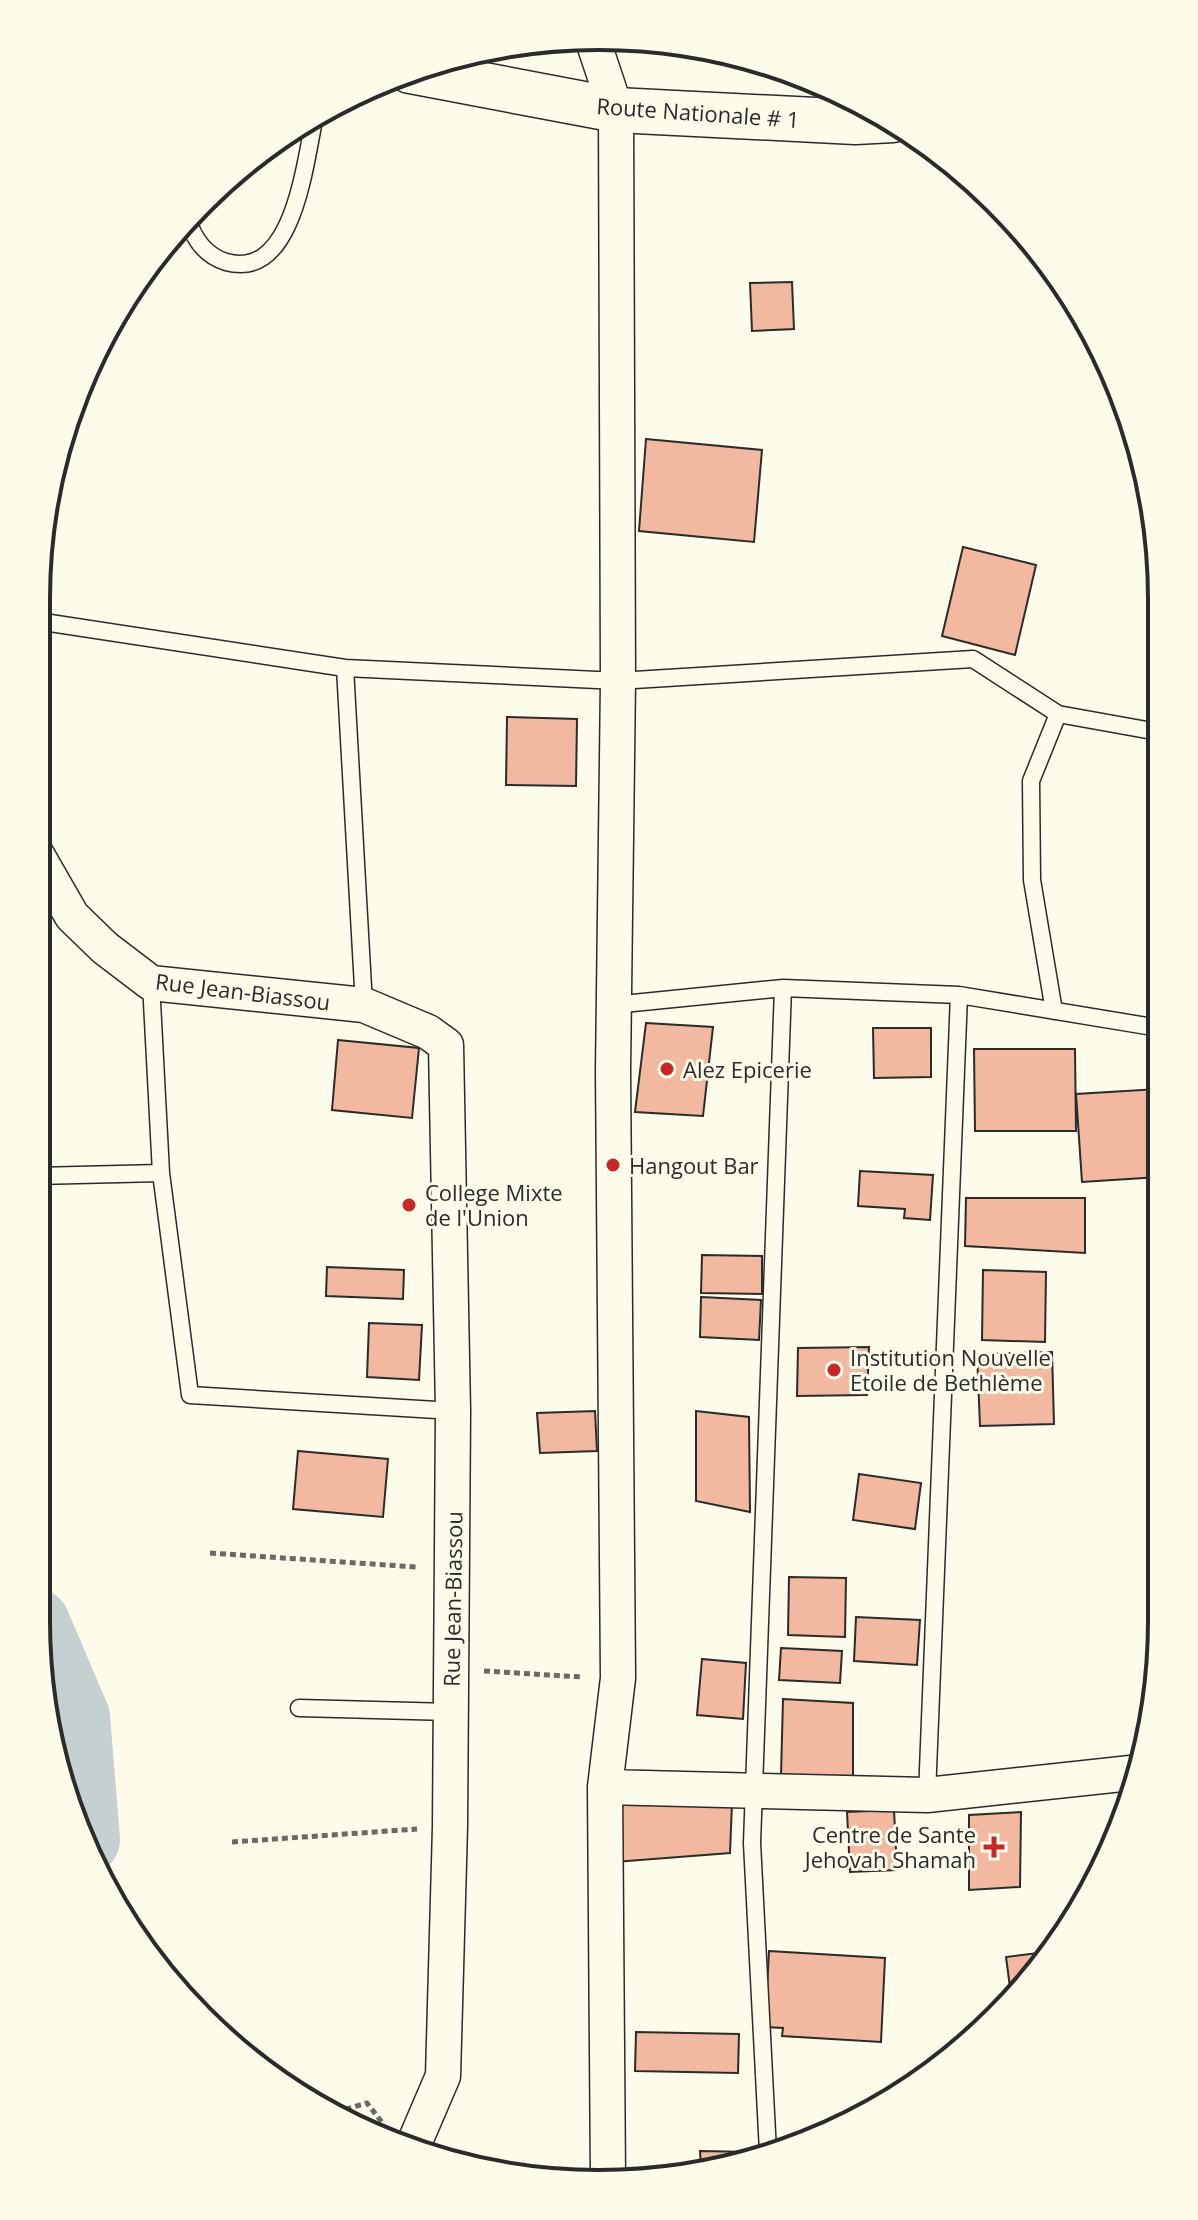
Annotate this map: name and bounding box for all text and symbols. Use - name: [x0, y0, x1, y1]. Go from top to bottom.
- street label: Route Nationale # 1: [595, 90, 801, 134]
- street label: Rue Jean-Biassou: [154, 965, 332, 1017]
- place label: Alez Epicerie: [683, 1054, 812, 1084]
- marker: Alez Epicerie: [658, 1060, 676, 1078]
- place label: Hangout Bar: [629, 1150, 759, 1180]
- marker: Hangout Bar: [604, 1156, 622, 1174]
- place label: College Mixte de l'Union: [425, 1177, 563, 1232]
- marker: College Mixte de l'Union: [400, 1196, 418, 1214]
- place label: Institution Nouvelle Etoile de Bethlème: [850, 1342, 1051, 1397]
- marker: Institution Nouvelle Etoile de Bethlème: [825, 1361, 843, 1379]
- street label: Rue Jean-Biassou: [435, 1511, 469, 1687]
- place label: Centre de Sante Jehovah Shamah: [803, 1819, 976, 1874]
- marker: Centre de Sante Jehovah Shamah: [983, 1836, 1005, 1858]

